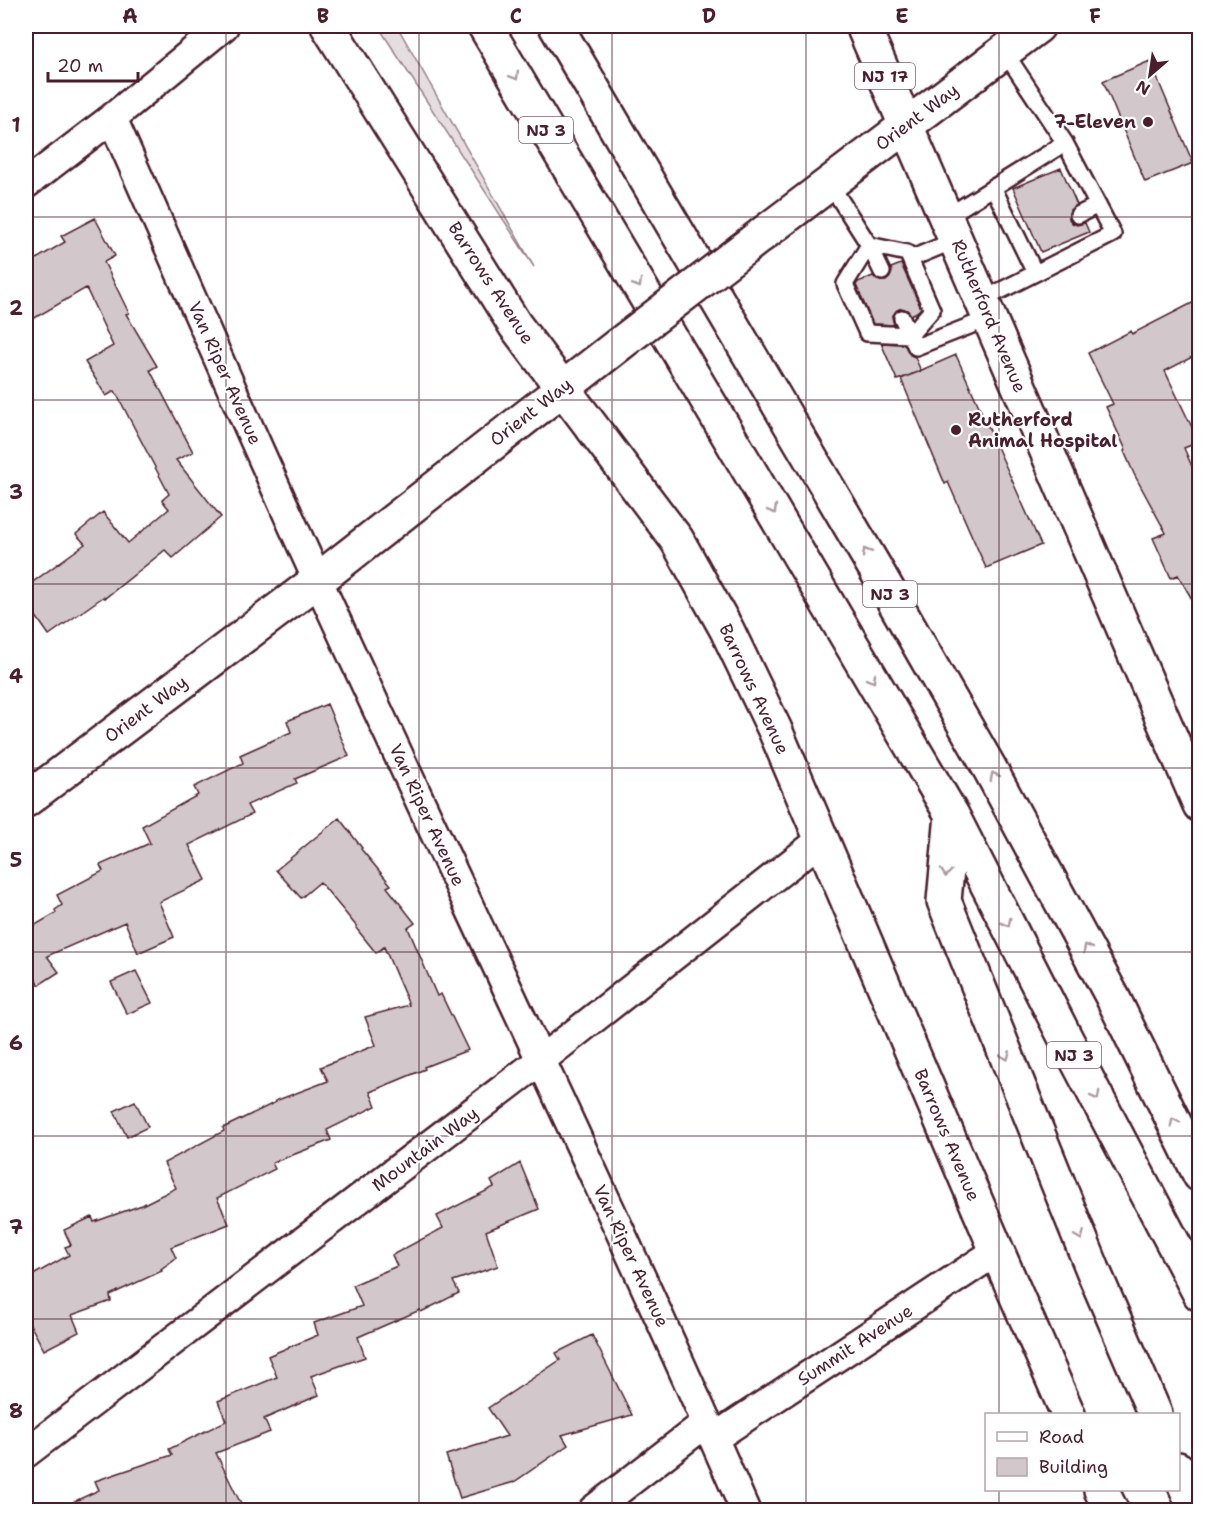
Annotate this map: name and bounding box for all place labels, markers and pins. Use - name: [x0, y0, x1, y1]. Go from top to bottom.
- place label: 7-Eleven: [1054, 110, 1136, 134]
- marker: 7-Eleven: [1141, 115, 1155, 129]
- place label: Rutherford Animal Hospital: [968, 408, 1118, 453]
- marker: Rutherford Animal Hospital: [949, 423, 963, 437]

